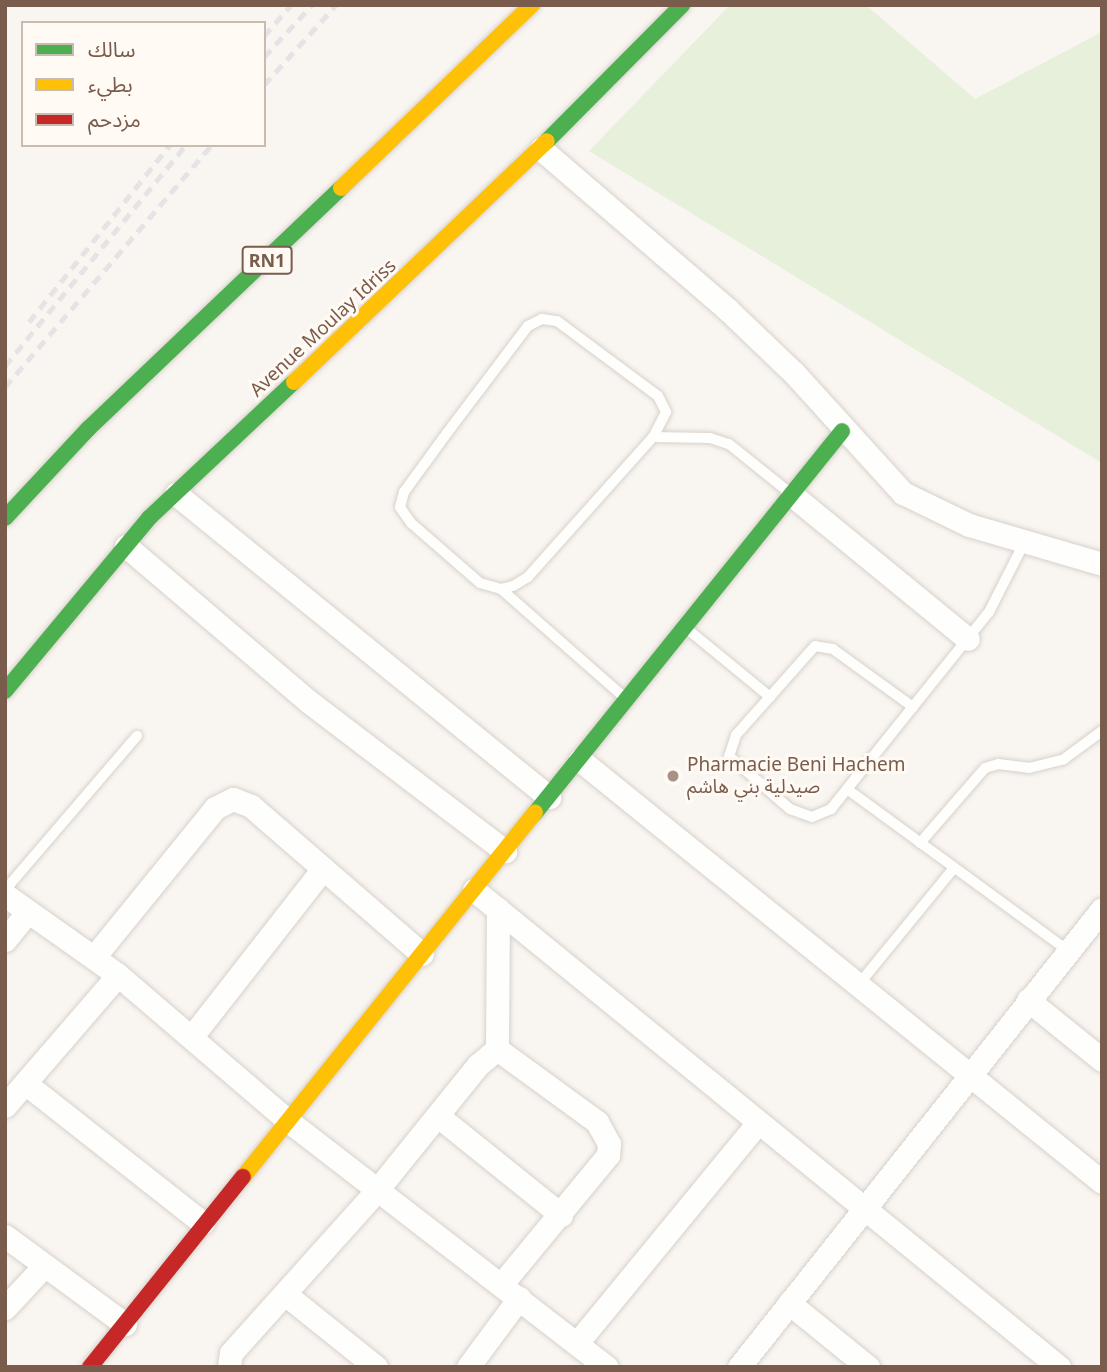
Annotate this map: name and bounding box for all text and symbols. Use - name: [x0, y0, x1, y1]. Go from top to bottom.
- legend: [21, 21, 266, 147]
- text: سالك: [88, 35, 135, 63]
- text: بطيء: [88, 70, 133, 98]
- text: مزدحم: [88, 105, 141, 133]
- road number: RN1: [241, 246, 293, 274]
- street label: Avenue Moulay Idriss: [245, 254, 401, 402]
- place label: Pharmacie Beni Hachem صيدلية بني هاشم: [687, 754, 906, 798]
- marker: Pharmacie Beni Hachem صيدلية بني هاشم: [665, 768, 681, 784]

